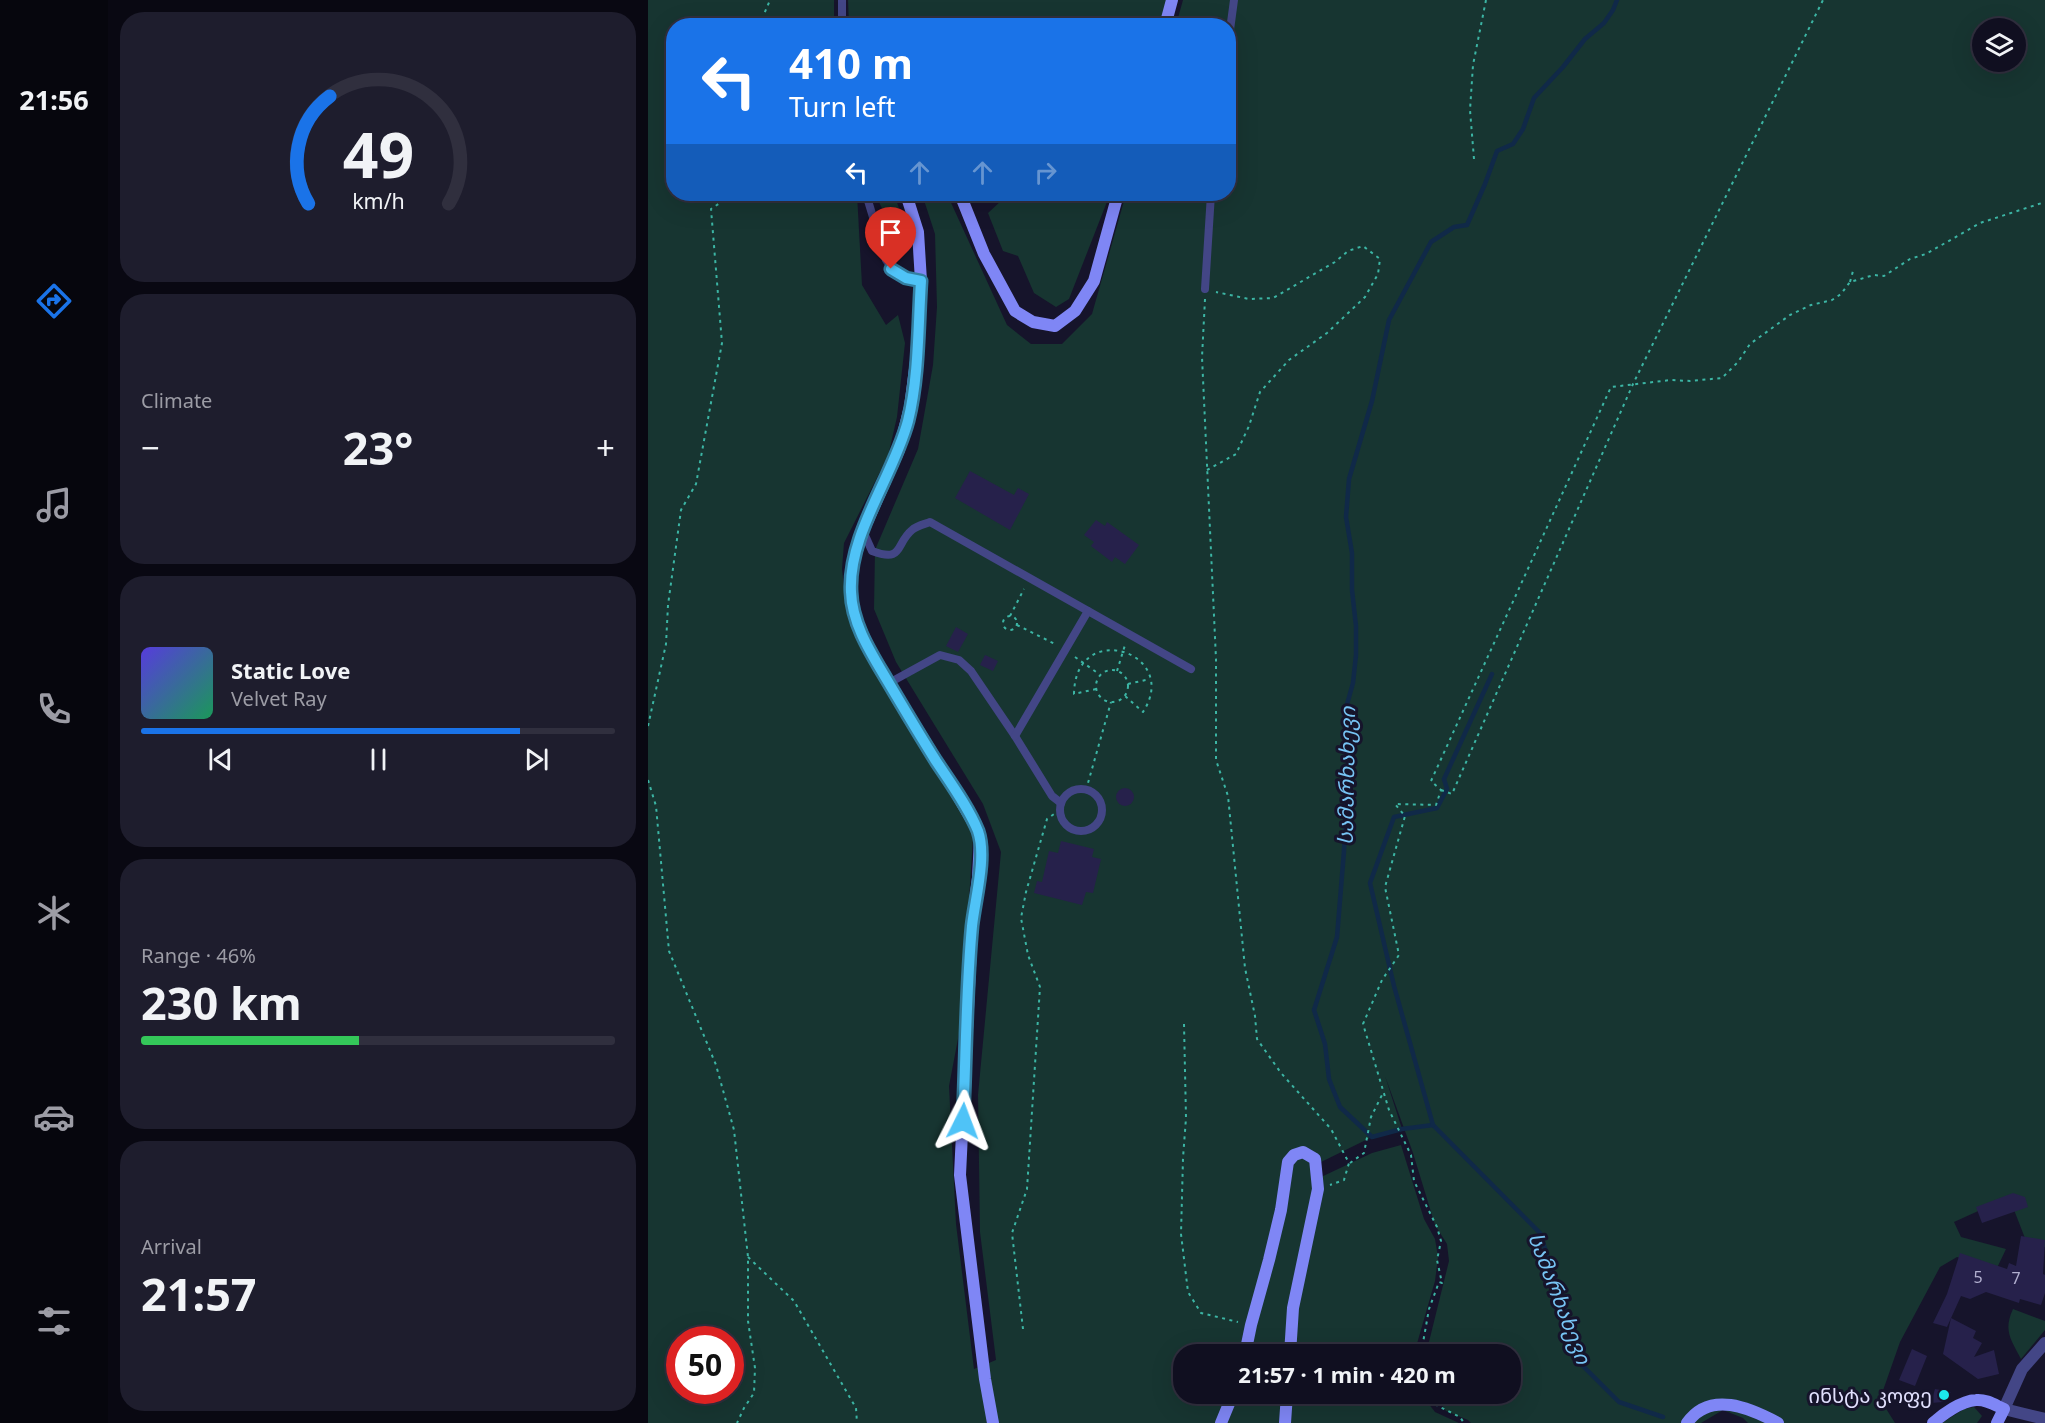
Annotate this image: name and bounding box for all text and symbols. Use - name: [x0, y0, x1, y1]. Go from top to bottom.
- map controls: [1972, 18, 2026, 72]
- button: layers: [1972, 18, 2026, 72]
- text: 410 m: [789, 34, 913, 91]
- icon: left: [690, 42, 768, 120]
- text: 21:56: [19, 81, 89, 118]
- text: Turn left: [789, 88, 895, 125]
- text: 49: [342, 111, 414, 196]
- icon: left: [840, 156, 873, 189]
- icon: ahead: [903, 156, 936, 189]
- icon: ahead: [966, 156, 999, 189]
- icon: right: [1029, 156, 1062, 189]
- text: km/h: [352, 186, 404, 215]
- pin: [865, 207, 916, 269]
- icon: arrive: [874, 216, 907, 249]
- icon: directions: [33, 280, 75, 322]
- text: Climate: [141, 387, 212, 414]
- text: 23°: [343, 417, 413, 478]
- text: −: [141, 425, 160, 470]
- text: +: [596, 425, 615, 470]
- icon: music: [33, 484, 75, 526]
- text: Static Love: [231, 655, 350, 685]
- text: Velvet Ray: [231, 685, 327, 712]
- icon: phone: [33, 688, 75, 730]
- water label: სამარხახევი: [1331, 706, 1361, 845]
- icon: previous: [204, 743, 237, 776]
- icon: pause: [362, 743, 395, 776]
- icon: next: [520, 743, 553, 776]
- icon: climate: [33, 892, 75, 934]
- text: Range · 46%: [141, 942, 256, 969]
- text: 230 km: [141, 972, 302, 1033]
- position arrow: [931, 1089, 995, 1153]
- icon: car: [33, 1096, 75, 1138]
- water label: სამარხახევი: [1522, 1228, 1598, 1369]
- text: Arrival: [141, 1233, 202, 1260]
- text: 21:57: [141, 1263, 257, 1324]
- house number: 5: [1973, 1266, 1983, 1288]
- house number: 7: [2011, 1267, 2021, 1289]
- icon: filters: [33, 1300, 75, 1342]
- speed limit sign: 50: [666, 1326, 744, 1404]
- text: 21:57 · 1 min · 420 m: [1238, 1359, 1456, 1389]
- place label: ინსტა კოფე: [1808, 1382, 1932, 1409]
- marker: ინსტა კოფე: [1937, 1388, 1951, 1402]

